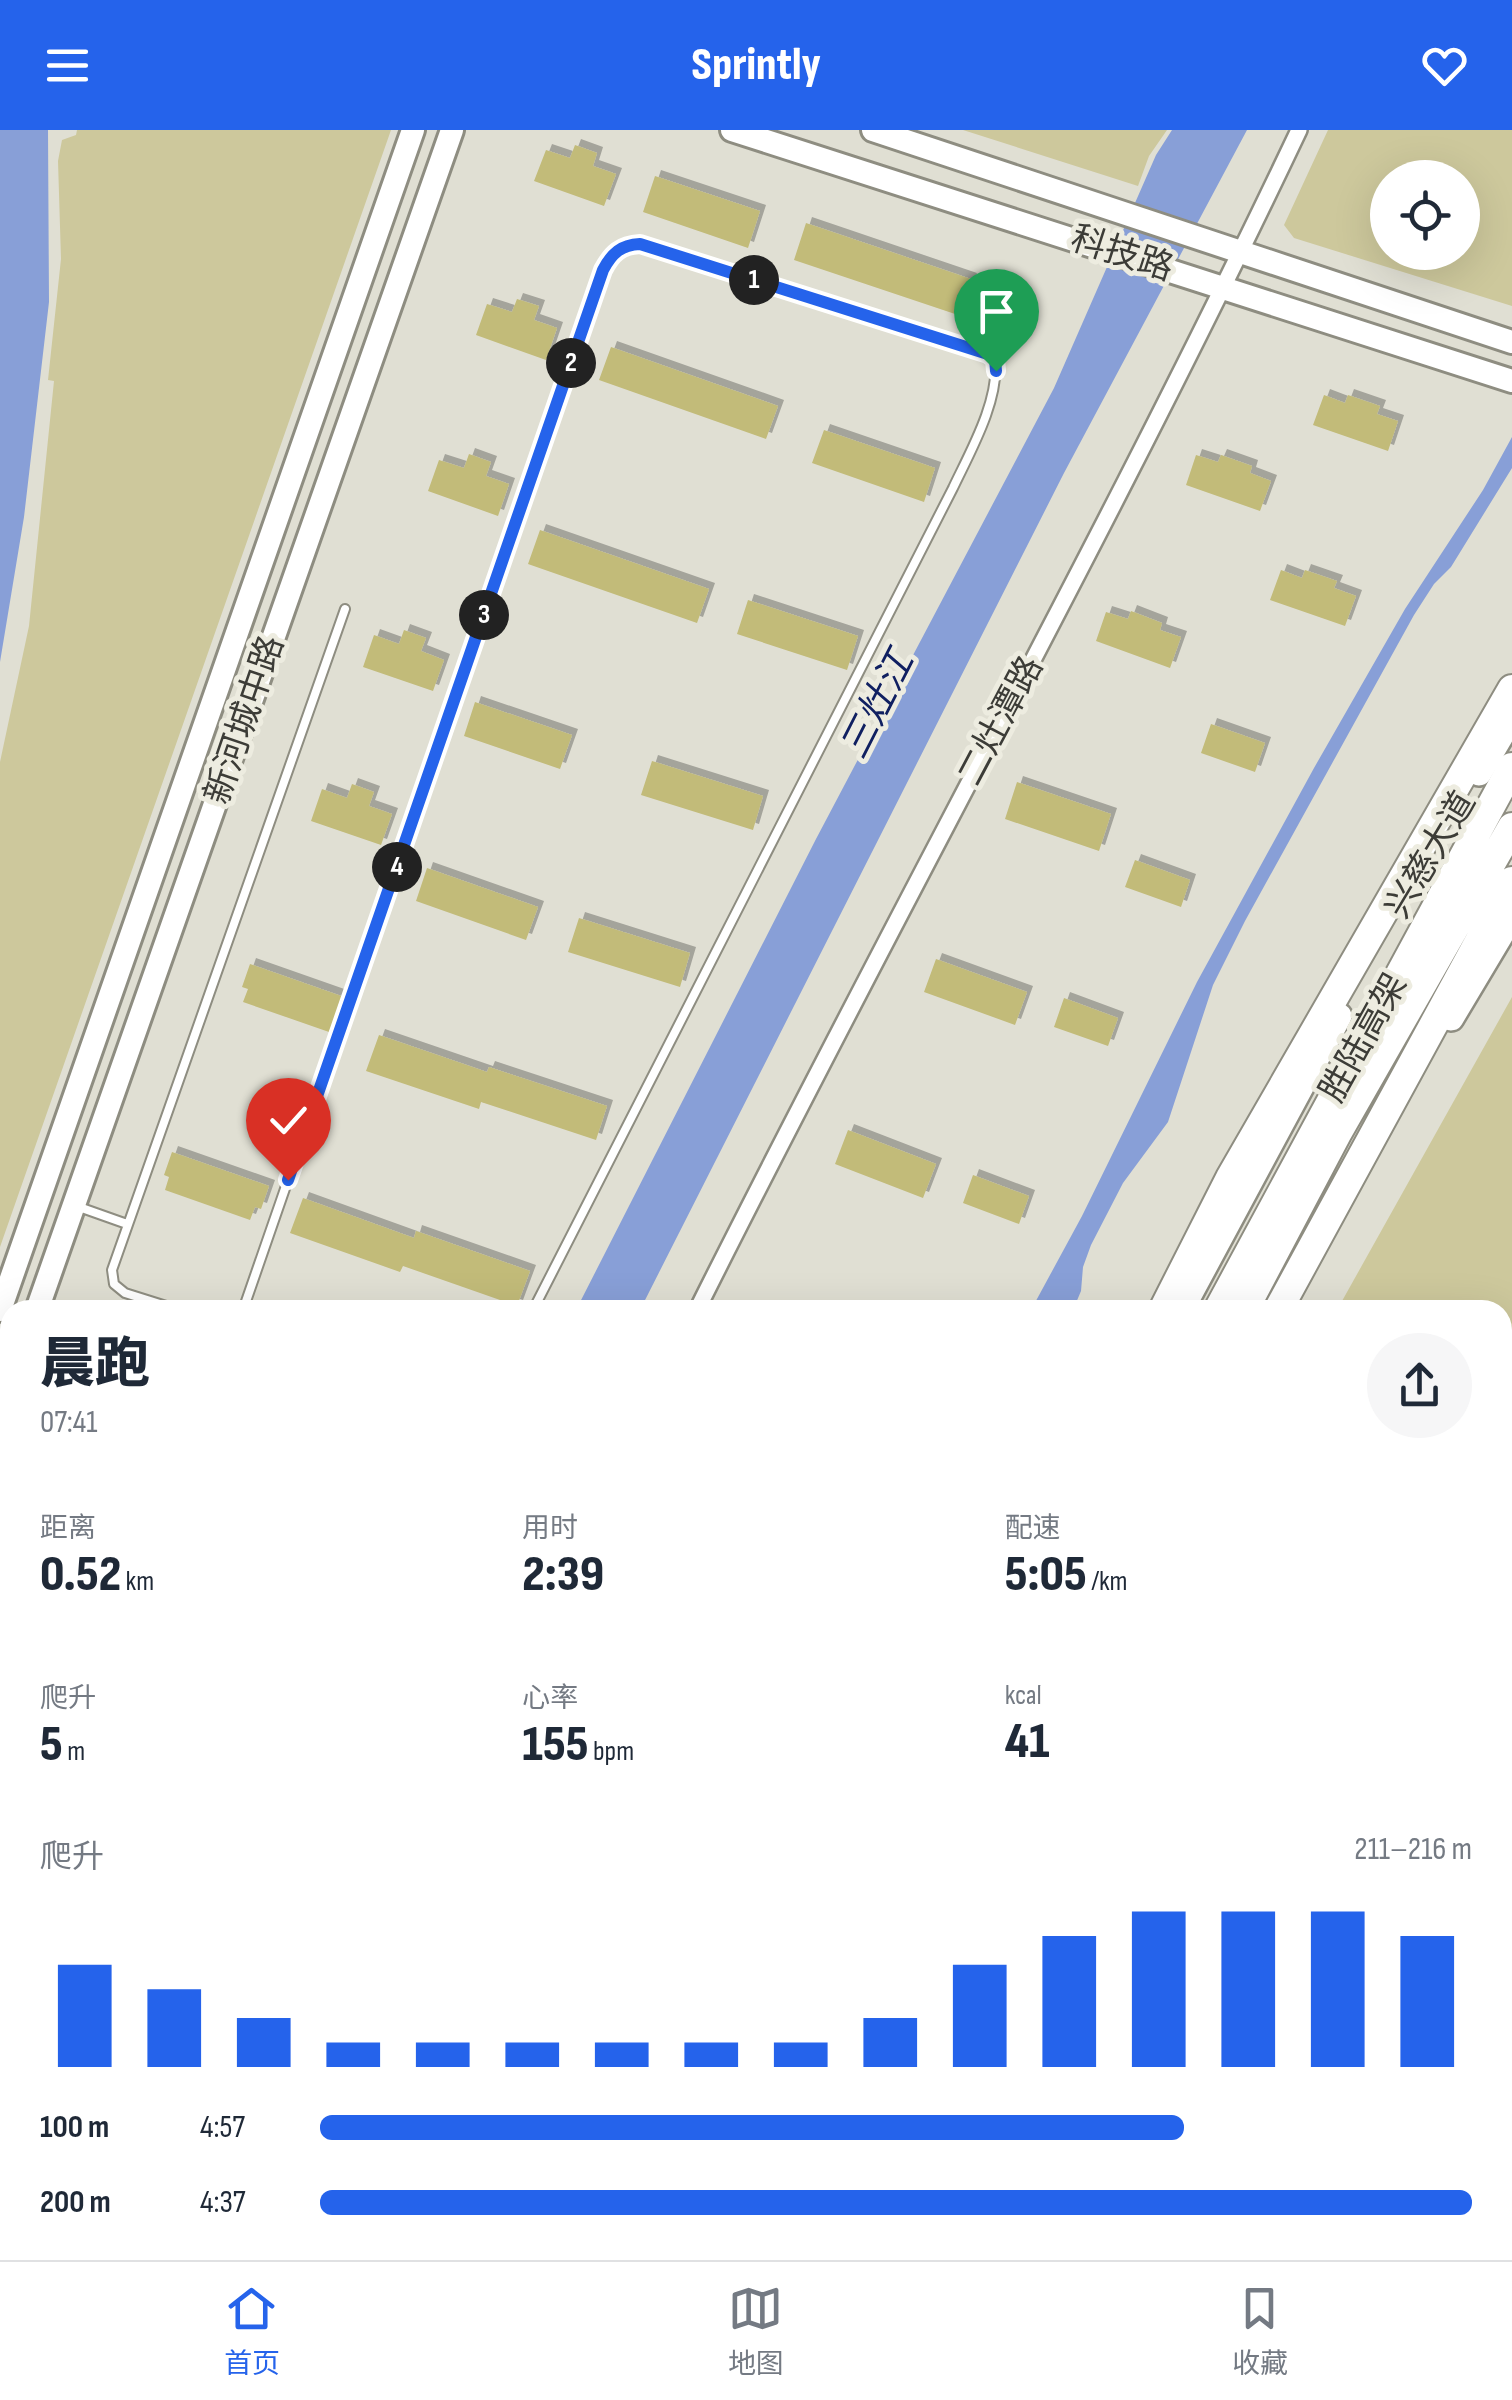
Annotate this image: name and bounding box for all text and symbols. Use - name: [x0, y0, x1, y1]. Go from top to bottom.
- icon: menu: [40, 38, 95, 93]
- text: Sprintly: [691, 38, 821, 93]
- icon: heart: [1417, 38, 1472, 93]
- map controls: [1370, 160, 1480, 270]
- button: locate: [1370, 160, 1480, 270]
- street label: 科技路: [1065, 217, 1179, 291]
- pin: 1: [729, 255, 779, 305]
- text: 1: [749, 263, 759, 296]
- pin: [954, 269, 1039, 372]
- icon: arrive: [969, 284, 1024, 339]
- pin: 2: [546, 338, 596, 388]
- text: 2: [565, 346, 577, 379]
- pin: 3: [459, 590, 509, 640]
- text: 3: [478, 598, 490, 631]
- street label: 新河城中路: [196, 630, 294, 810]
- water label: 三灶江: [832, 640, 926, 766]
- street label: 二灶潭路: [949, 649, 1053, 793]
- street label: 兴慈大道: [1377, 784, 1485, 926]
- pin: 4: [372, 842, 422, 892]
- text: 4: [390, 850, 404, 883]
- street label: 胜陆高架: [1311, 966, 1417, 1110]
- pin: [246, 1078, 331, 1181]
- icon: check: [261, 1093, 316, 1148]
- text: 晨跑: [40, 1332, 150, 1399]
- button: share: [1367, 1333, 1472, 1438]
- text: 07:41: [40, 1403, 98, 1442]
- text: 距离: [40, 1512, 96, 1545]
- text: 用时: [522, 1512, 578, 1545]
- text: 配速: [1005, 1512, 1061, 1545]
- text: 0.52: [40, 1545, 121, 1605]
- text: 2:39: [522, 1545, 604, 1605]
- text: 5:05: [1005, 1545, 1087, 1605]
- text: km: [121, 1565, 154, 1598]
- text: /km: [1087, 1565, 1128, 1598]
- text: kcal: [1005, 1679, 1042, 1712]
- text: 爬升: [40, 1682, 96, 1715]
- text: 心率: [522, 1682, 578, 1715]
- text: 41: [1005, 1712, 1050, 1772]
- text: 5: [40, 1715, 63, 1775]
- text: 155: [522, 1715, 588, 1775]
- text: m: [63, 1735, 85, 1768]
- text: bpm: [588, 1735, 634, 1768]
- text: 211–216 m: [1354, 1830, 1472, 1869]
- text: 爬升: [40, 1838, 104, 1877]
- text: 100 m: [40, 2108, 109, 2147]
- text: 4:57: [200, 2108, 245, 2147]
- text: 200 m: [40, 2183, 111, 2222]
- text: 4:37: [200, 2183, 246, 2222]
- tab: 首页: [224, 2281, 280, 2381]
- tab: 地图: [728, 2281, 784, 2381]
- tab: 收藏: [1232, 2281, 1288, 2381]

